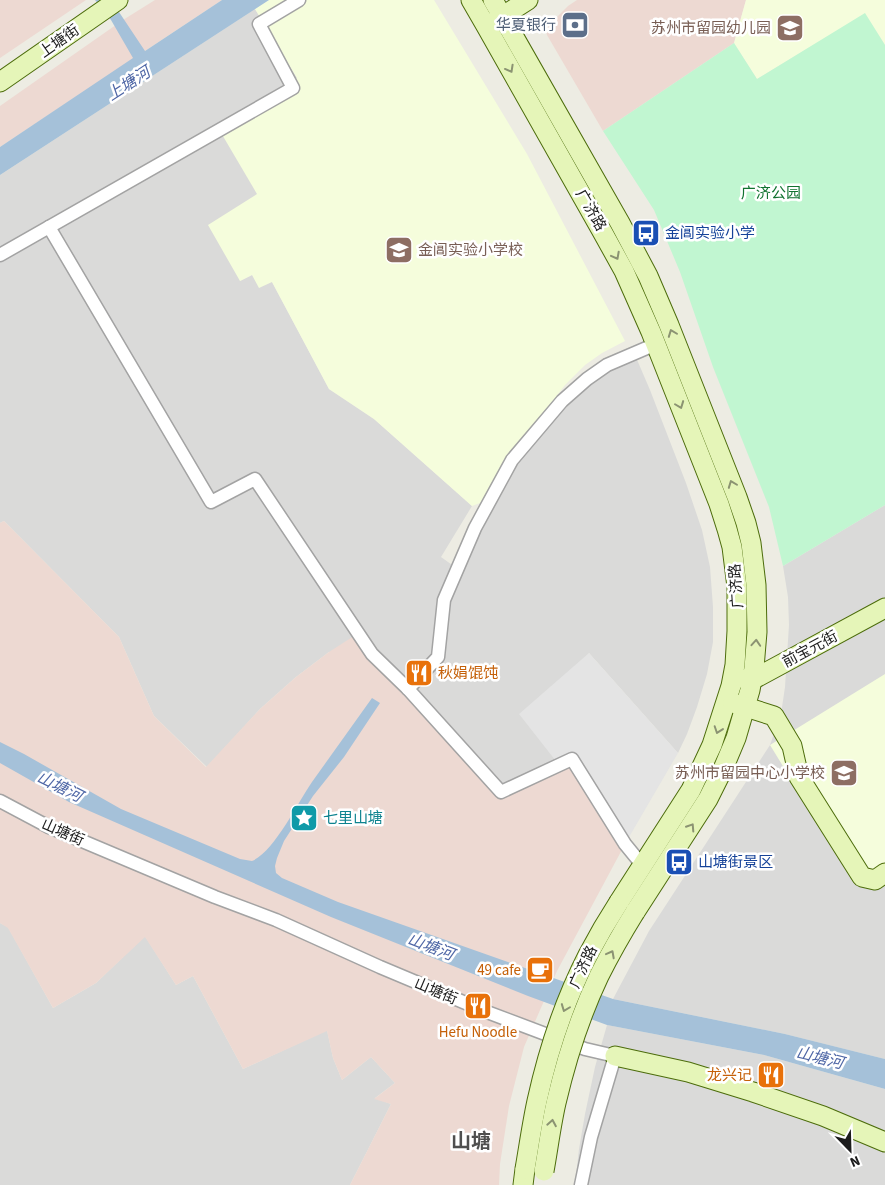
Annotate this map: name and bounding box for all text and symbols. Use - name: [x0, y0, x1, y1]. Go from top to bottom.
- bank icon: 华夏银行: [560, 10, 590, 40]
- school or university icon: 苏州市留园幼儿园: [775, 13, 805, 43]
- place label: 华夏银行: [496, 15, 556, 36]
- place label: 苏州市留园幼儿园: [651, 18, 771, 39]
- street label: 上塘街: [35, 20, 84, 63]
- water label: 上塘河: [102, 60, 157, 106]
- one-way arrow: [504, 63, 514, 72]
- park label: 广济公园: [741, 183, 801, 204]
- street label: 广济路: [570, 186, 611, 235]
- bus stop icon: 金阊实验小学: [631, 218, 661, 248]
- place label: 金阊实验小学: [665, 223, 755, 244]
- school or university icon: 金阊实验小学校: [384, 235, 414, 265]
- place label: 金阊实验小学校: [418, 240, 523, 261]
- one-way arrow: [610, 251, 620, 260]
- one-way arrow: [668, 329, 678, 338]
- one-way arrow: [674, 400, 684, 409]
- one-way arrow: [727, 481, 737, 489]
- street label: 广济路: [724, 563, 749, 609]
- street label: 前宝元街: [779, 626, 842, 673]
- one-way arrow: [750, 639, 761, 647]
- restaurant icon: 秋娟馄饨: [404, 658, 434, 688]
- place label: 秋娟馄饨: [438, 663, 498, 684]
- one-way arrow: [714, 726, 724, 734]
- school or university icon: 苏州市留园中心小学校: [829, 758, 859, 788]
- place label: 苏州市留园中心小学校: [675, 763, 825, 784]
- water label: 山塘河: [33, 766, 89, 809]
- place icon: 七里山塘: [289, 803, 319, 833]
- place label: 七里山塘: [323, 808, 383, 829]
- street label: 山塘街: [38, 814, 88, 851]
- one-way arrow: [684, 824, 694, 833]
- bus stop icon: 山塘街景区: [664, 847, 694, 877]
- place label: 山塘街景区: [698, 852, 773, 873]
- water label: 山塘河: [404, 928, 460, 967]
- street label: 广济路: [564, 942, 602, 992]
- one-way arrow: [604, 950, 614, 959]
- cafe icon: 49 cafe: [525, 955, 555, 985]
- place label: 49 cafe: [477, 960, 521, 981]
- street label: 山塘街: [411, 973, 461, 1010]
- restaurant icon: Hefu Noodle: [463, 991, 493, 1021]
- one-way arrow: [561, 1003, 571, 1011]
- place label: Hefu Noodle: [439, 1022, 517, 1043]
- water label: 山塘河: [794, 1041, 849, 1075]
- restaurant icon: 龙兴记: [756, 1060, 786, 1090]
- place label: 龙兴记: [707, 1065, 752, 1086]
- one-way arrow: [547, 1119, 557, 1128]
- north arrow: [825, 1125, 875, 1175]
- district label: 山塘: [451, 1128, 491, 1156]
- text: N: [846, 1150, 863, 1172]

